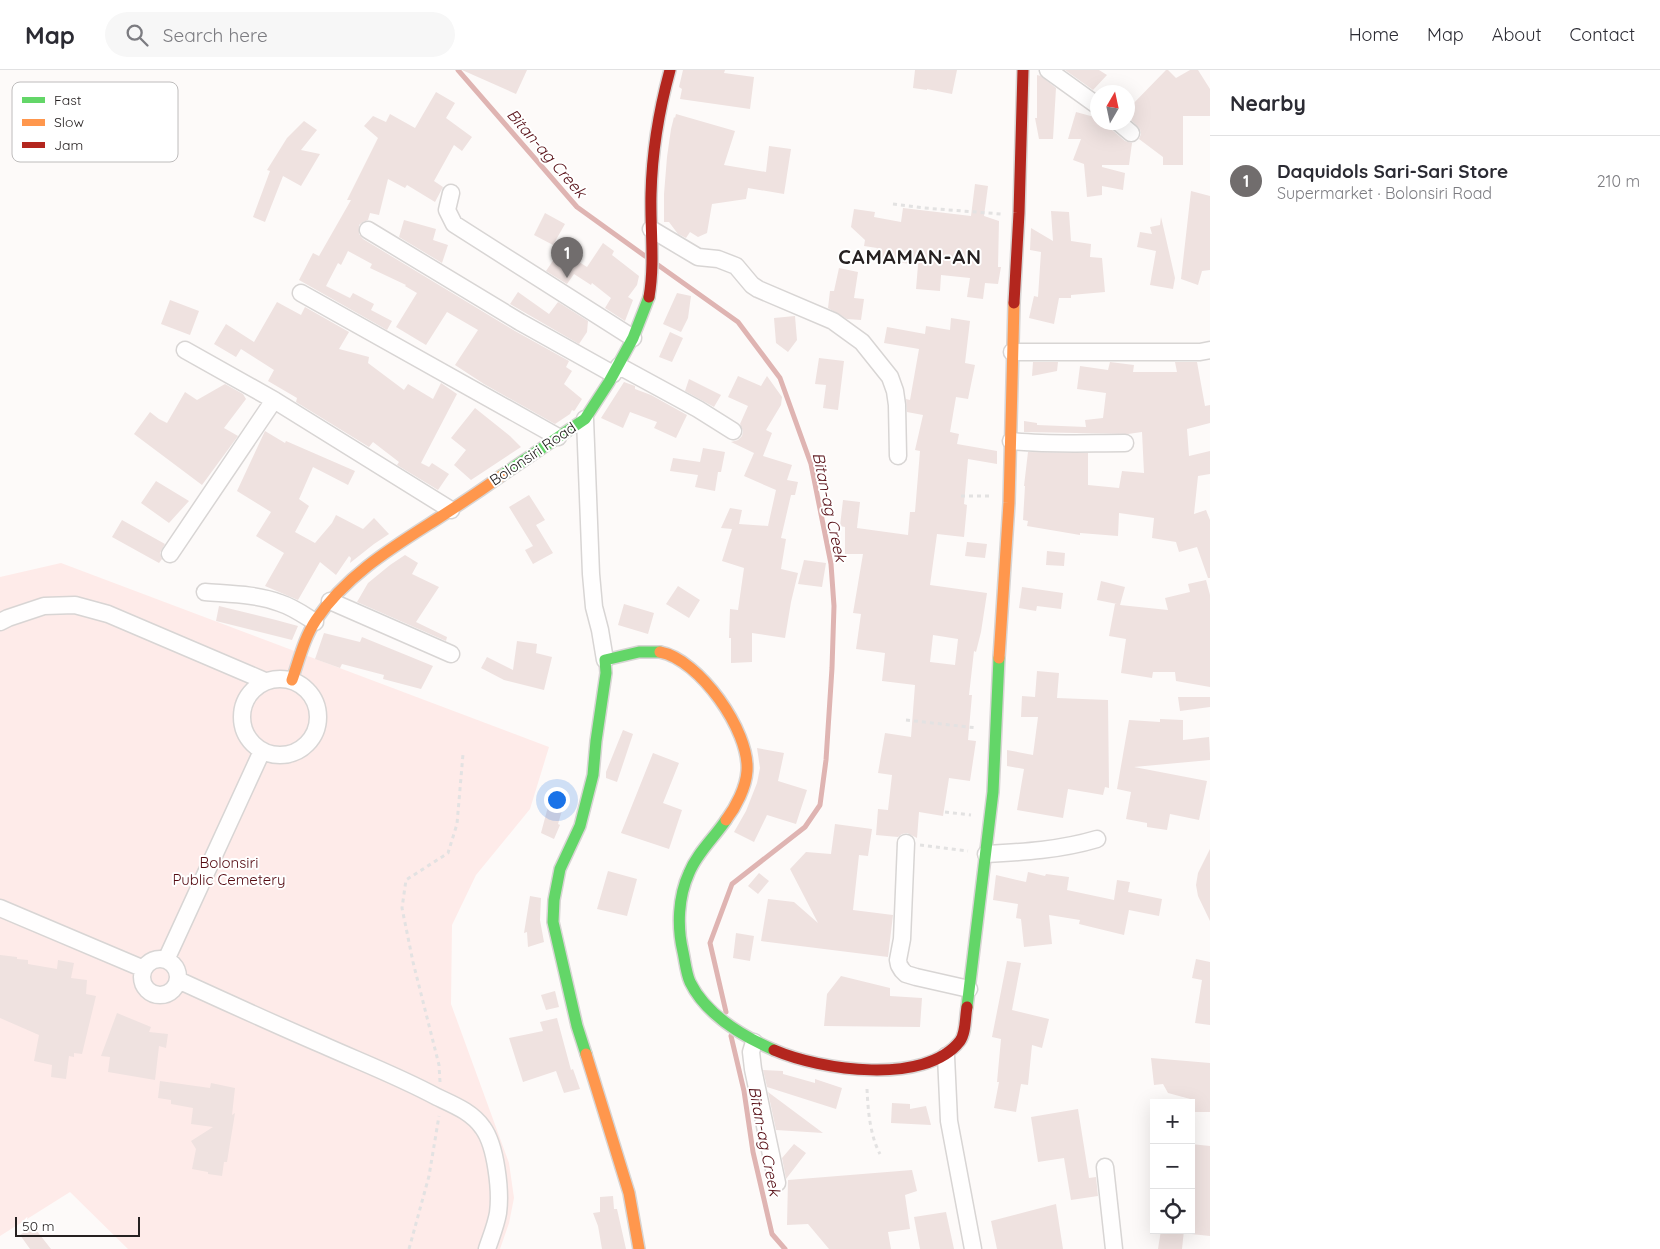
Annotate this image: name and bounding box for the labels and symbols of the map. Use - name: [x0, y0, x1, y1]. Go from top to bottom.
- legend: [12, 82, 178, 162]
- north arrow: [1090, 85, 1135, 130]
- text: Fast: [54, 91, 82, 109]
- water label: Bitan-ag Creek: [503, 104, 592, 203]
- text: Slow: [54, 113, 84, 131]
- text: Jam: [54, 136, 83, 154]
- pin: 1: [551, 237, 583, 278]
- district label: CAMAMAN-AN: [838, 244, 982, 269]
- street label: Bolonsiri Road: [486, 418, 580, 490]
- water label: Bitan-ag Creek: [809, 450, 852, 565]
- your location: [544, 787, 570, 813]
- park label: Bolonsiri Public Cemetery: [172, 853, 286, 889]
- water label: Bitan-ag Creek: [745, 1084, 786, 1199]
- scale bar: [15, 1214, 140, 1237]

